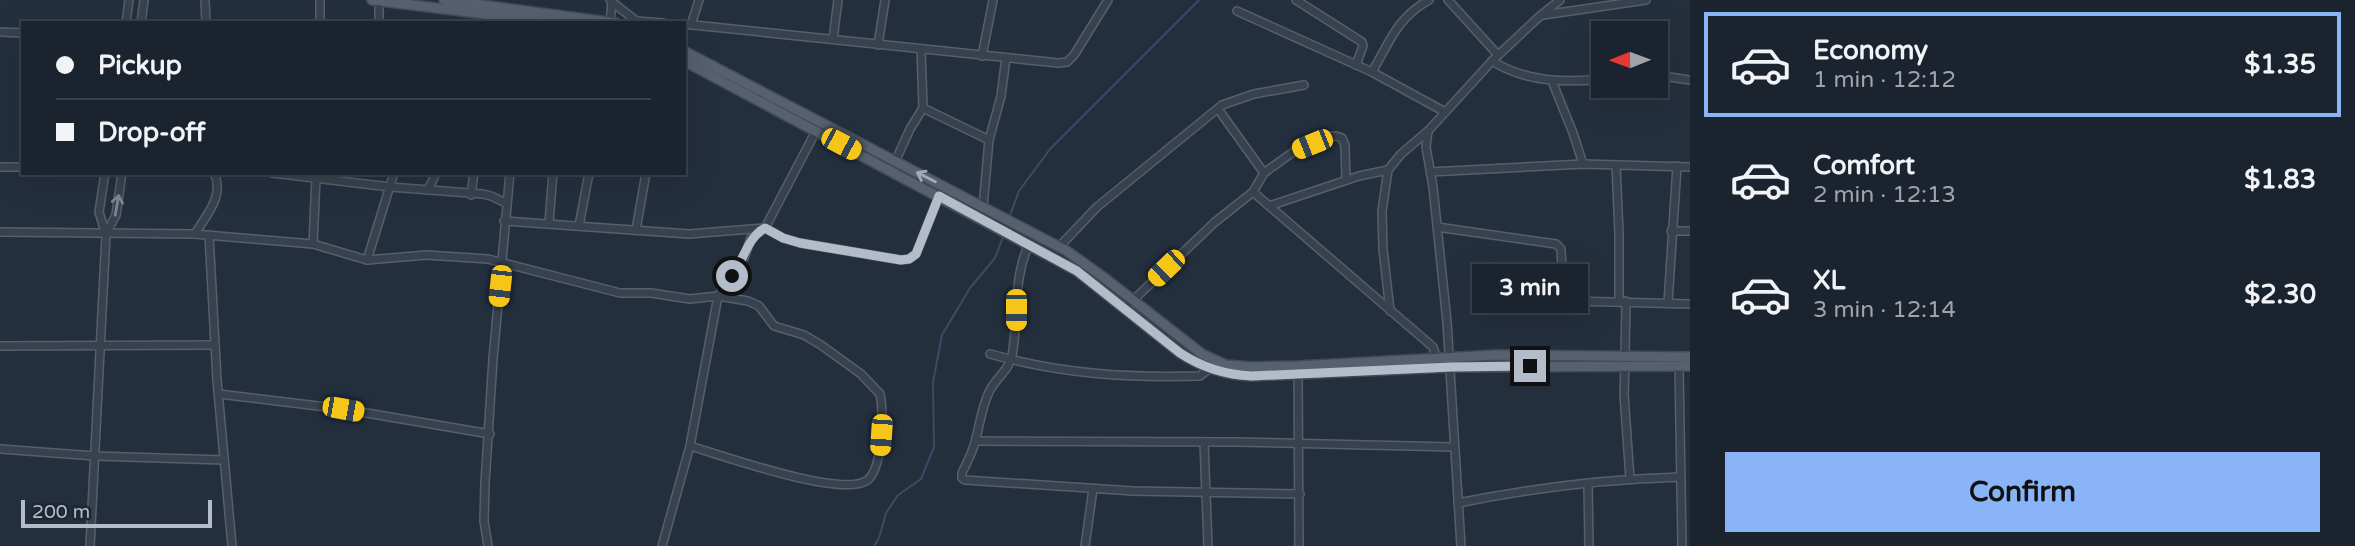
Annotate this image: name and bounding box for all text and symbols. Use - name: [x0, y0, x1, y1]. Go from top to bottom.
- north arrow: [1591, 21, 1668, 98]
- map controls: [1591, 21, 1668, 98]
- icon: car: [1729, 33, 1792, 96]
- text: Economy: [1813, 35, 1928, 66]
- text: $1.35: [2244, 49, 2316, 80]
- text: Pickup: [98, 50, 182, 81]
- text: 1 min · 12:12: [1813, 66, 1956, 94]
- text: Drop-off: [98, 117, 205, 148]
- car: [818, 125, 865, 163]
- car: [1289, 126, 1336, 162]
- icon: car: [1729, 148, 1792, 211]
- text: Comfort: [1813, 150, 1915, 181]
- text: $1.83: [2244, 164, 2316, 195]
- one-way arrow: [916, 170, 936, 184]
- text: 2 min · 12:13: [1813, 181, 1956, 209]
- one-way arrow: [111, 194, 124, 217]
- car: [1144, 246, 1189, 290]
- route start: [716, 260, 748, 292]
- icon: car: [1729, 263, 1792, 326]
- car: [488, 264, 513, 308]
- callout: 3 min: [1472, 264, 1588, 314]
- text: XL: [1813, 265, 1845, 296]
- text: 3 min: [1499, 274, 1561, 302]
- text: $2.30: [2244, 279, 2316, 310]
- car: [1006, 289, 1027, 331]
- text: 3 min · 12:14: [1813, 296, 1956, 324]
- route end: [1514, 350, 1546, 382]
- car: [321, 395, 366, 423]
- car: [870, 413, 893, 457]
- button: Confirm: [1725, 452, 2320, 532]
- scale bar: [21, 497, 212, 529]
- text: 200 m: [32, 501, 90, 523]

